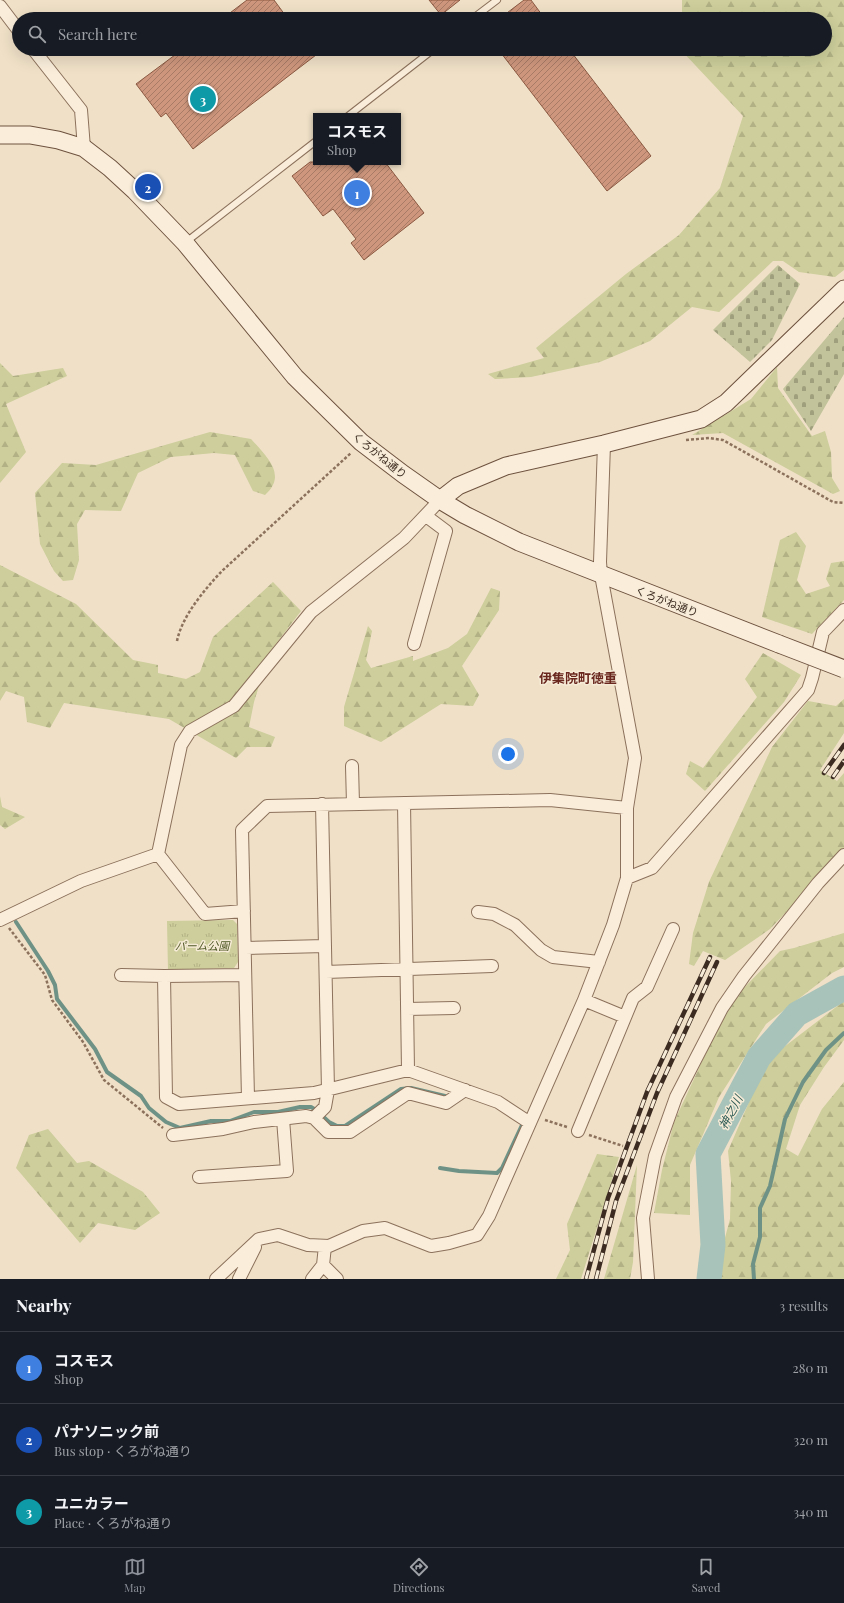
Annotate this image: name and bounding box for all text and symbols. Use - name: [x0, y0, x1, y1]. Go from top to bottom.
- search box: [12, 12, 832, 56]
- icon: search: [26, 23, 48, 45]
- text: Search here: [58, 24, 137, 44]
- pin: 3: [190, 84, 216, 114]
- popup: [313, 113, 401, 165]
- text: コスモス: [327, 121, 387, 141]
- text: Shop: [327, 141, 356, 158]
- pin: 2: [135, 172, 161, 202]
- pin: 1: [344, 178, 370, 208]
- street label: くろがね通り: [350, 428, 410, 482]
- street label: くろがね通り: [634, 582, 700, 620]
- district label: 伊集院町徳重: [539, 669, 617, 686]
- your location: [498, 744, 518, 764]
- park label: パーム公園: [175, 938, 231, 953]
- water label: 神之川: [714, 1091, 746, 1132]
- text: Nearby: [16, 1294, 71, 1316]
- text: 3 results: [779, 1297, 828, 1314]
- text: コスモス: [54, 1350, 114, 1370]
- text: 1: [27, 1359, 31, 1376]
- text: 280 m: [792, 1359, 828, 1376]
- text: Shop: [54, 1370, 83, 1387]
- text: パナソニック前: [54, 1421, 159, 1441]
- text: 2: [26, 1431, 32, 1448]
- text: 320 m: [793, 1431, 828, 1448]
- text: Bus stop · くろがね通り: [54, 1442, 192, 1459]
- text: ユニカラー: [54, 1493, 129, 1513]
- text: 3: [26, 1503, 32, 1520]
- text: 340 m: [793, 1503, 828, 1520]
- text: Place · くろがね通り: [54, 1514, 172, 1531]
- tab: Map: [124, 1556, 146, 1595]
- tab: Directions: [393, 1556, 444, 1595]
- tab: Saved: [692, 1556, 720, 1595]

